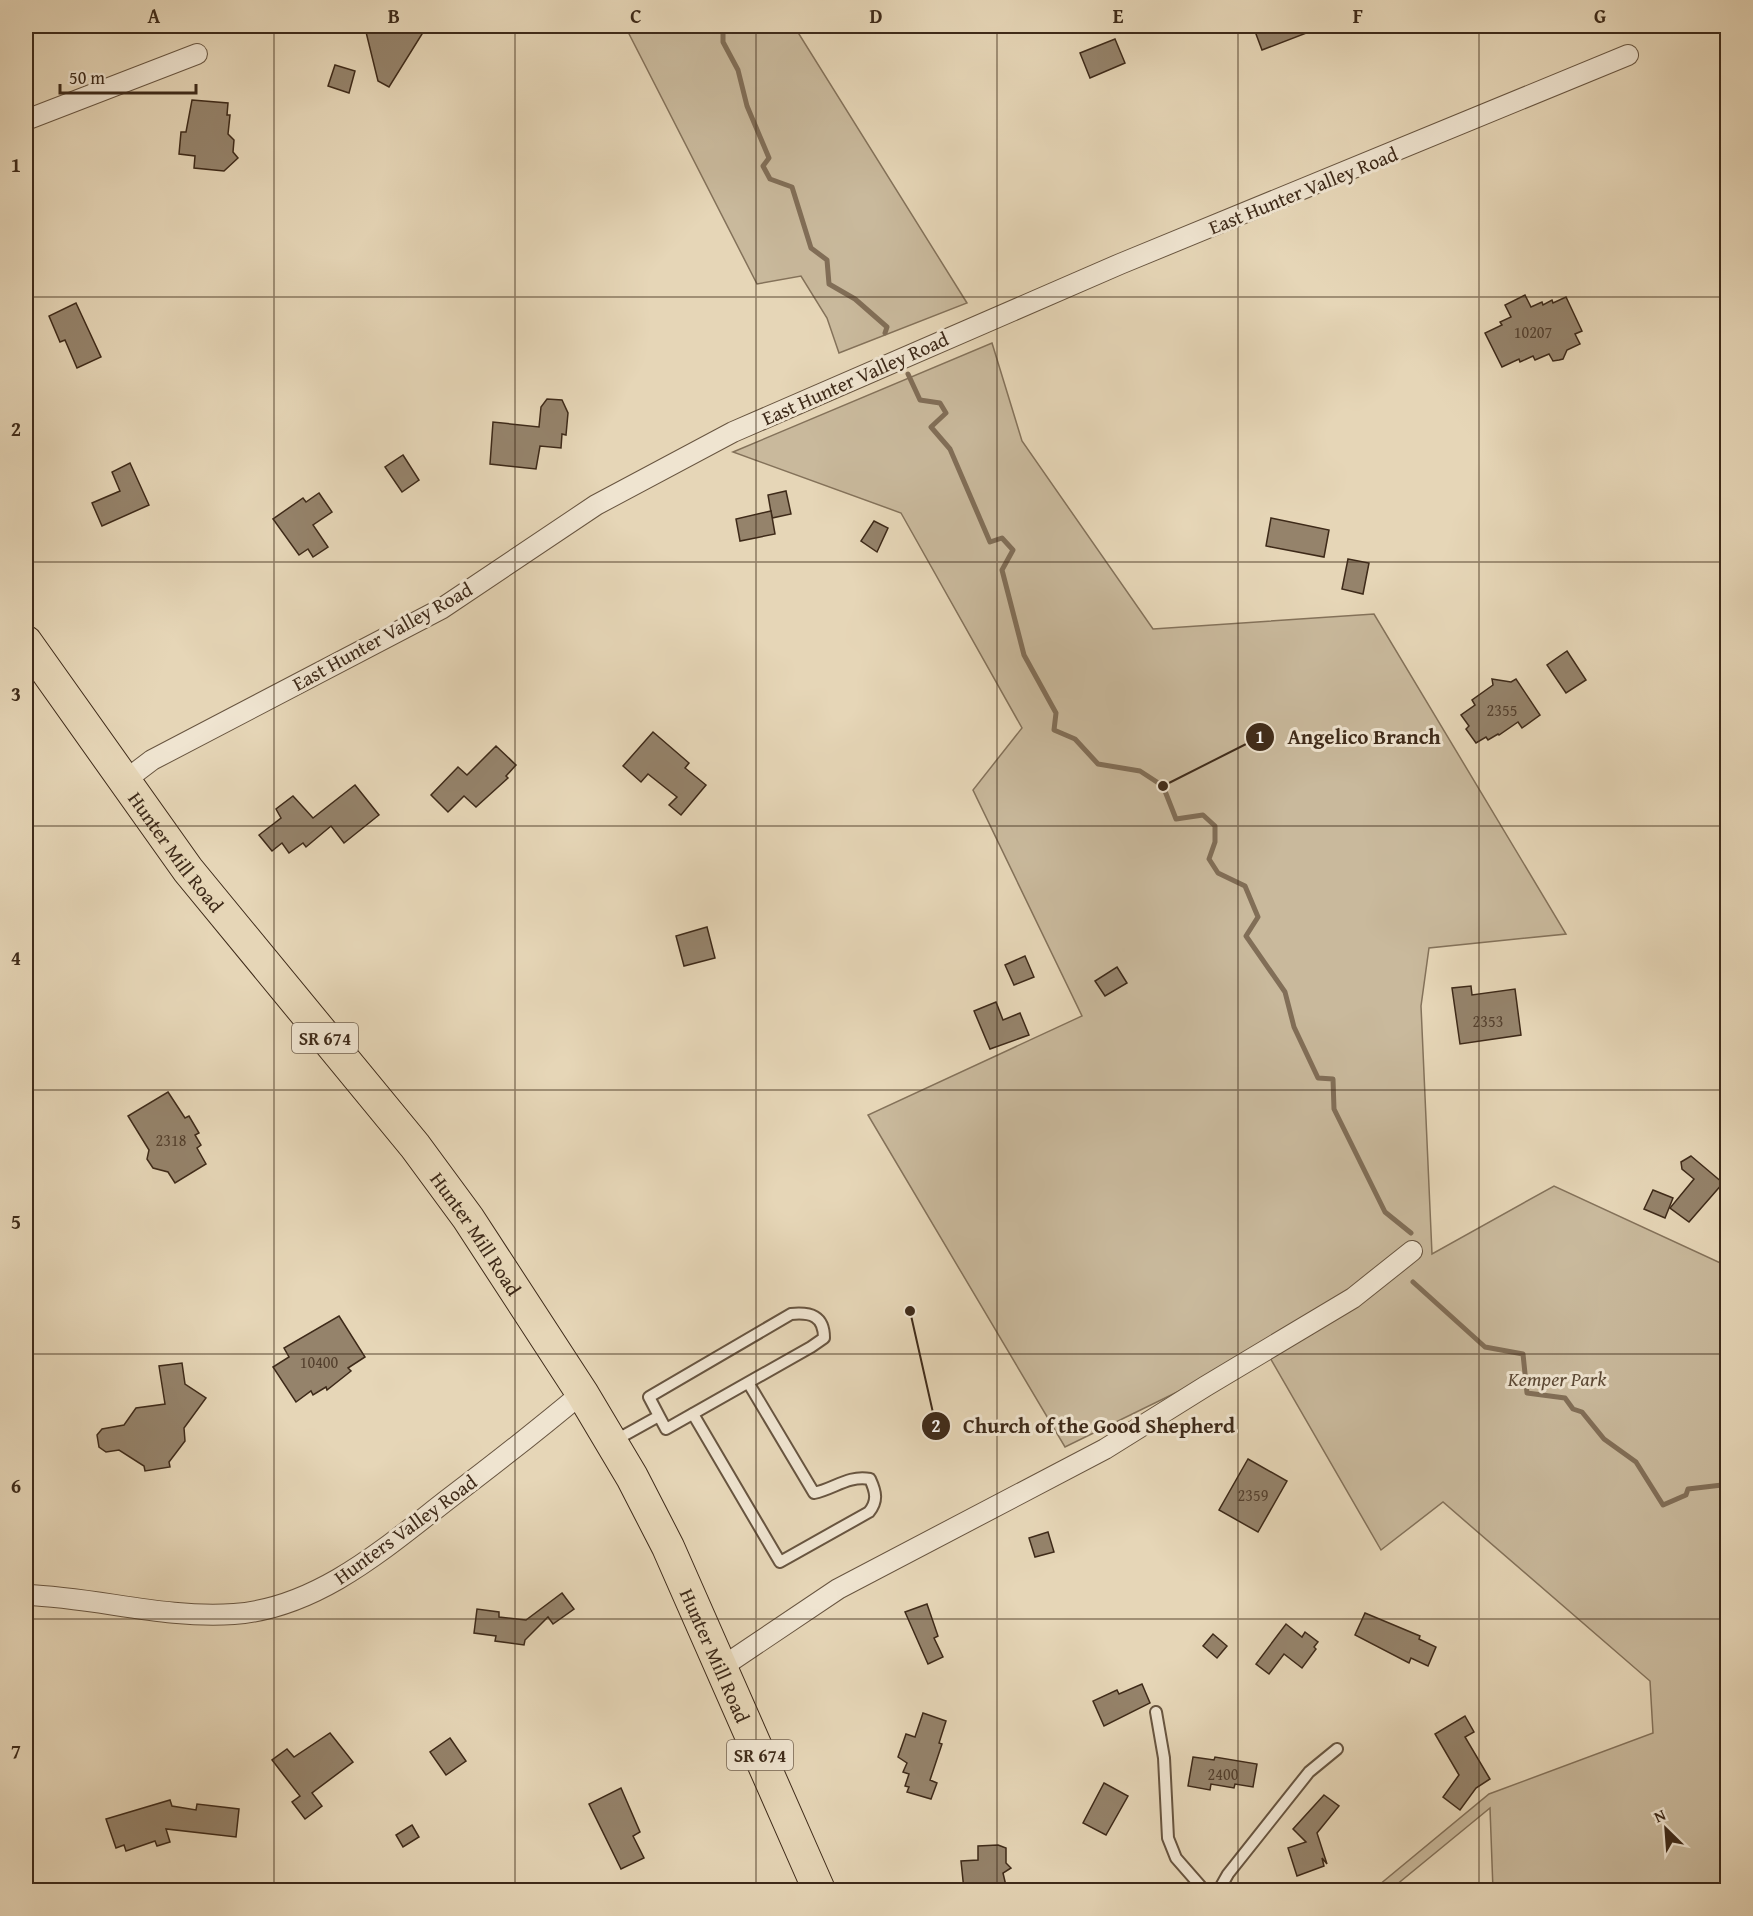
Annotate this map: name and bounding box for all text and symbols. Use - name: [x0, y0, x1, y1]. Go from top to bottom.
- text: A: [148, 1, 161, 30]
- text: B: [388, 1, 400, 30]
- text: C: [630, 1, 642, 30]
- text: D: [869, 1, 883, 30]
- text: E: [1113, 1, 1124, 30]
- text: F: [1353, 1, 1363, 30]
- text: G: [1594, 1, 1606, 30]
- scale bar: [60, 57, 196, 95]
- text: 50 m: [69, 64, 105, 91]
- street label: East Hunter Valley Road: [1204, 139, 1402, 241]
- text: 1: [11, 150, 21, 179]
- house number: 10207: [1514, 320, 1553, 344]
- street label: East Hunter Valley Road: [757, 324, 953, 432]
- text: 2: [11, 414, 21, 443]
- street label: East Hunter Valley Road: [287, 574, 477, 698]
- text: 3: [11, 679, 21, 708]
- house number: 2355: [1487, 698, 1517, 722]
- callout: Angelico Branch: [1245, 717, 1453, 756]
- text: Angelico Branch: [1287, 721, 1441, 752]
- text: 1: [1255, 723, 1265, 750]
- street label: Hunter Mill Road: [122, 785, 231, 918]
- text: 4: [11, 943, 21, 972]
- house number: 2353: [1473, 1009, 1503, 1033]
- road number: SR 674: [292, 1023, 358, 1053]
- house number: 2318: [156, 1128, 187, 1152]
- street label: Hunter Mill Road: [424, 1166, 529, 1301]
- text: 5: [11, 1207, 21, 1236]
- house number: 10400: [300, 1350, 339, 1374]
- park label: Kemper Park: [1507, 1364, 1607, 1393]
- callout: Church of the Good Shepherd: [921, 1406, 1247, 1445]
- text: Church of the Good Shepherd: [963, 1410, 1235, 1441]
- text: 2: [931, 1412, 941, 1439]
- street label: Hunters Valley Road: [327, 1467, 483, 1591]
- text: 6: [11, 1471, 21, 1500]
- house number: 2359: [1238, 1483, 1269, 1507]
- street label: Hunter Mill Road: [673, 1583, 758, 1727]
- text: 7: [11, 1736, 21, 1765]
- road number: SR 674: [727, 1740, 793, 1770]
- house number: 2400: [1208, 1762, 1239, 1786]
- north arrow: [1636, 1799, 1696, 1859]
- text: N: [1650, 1802, 1670, 1829]

